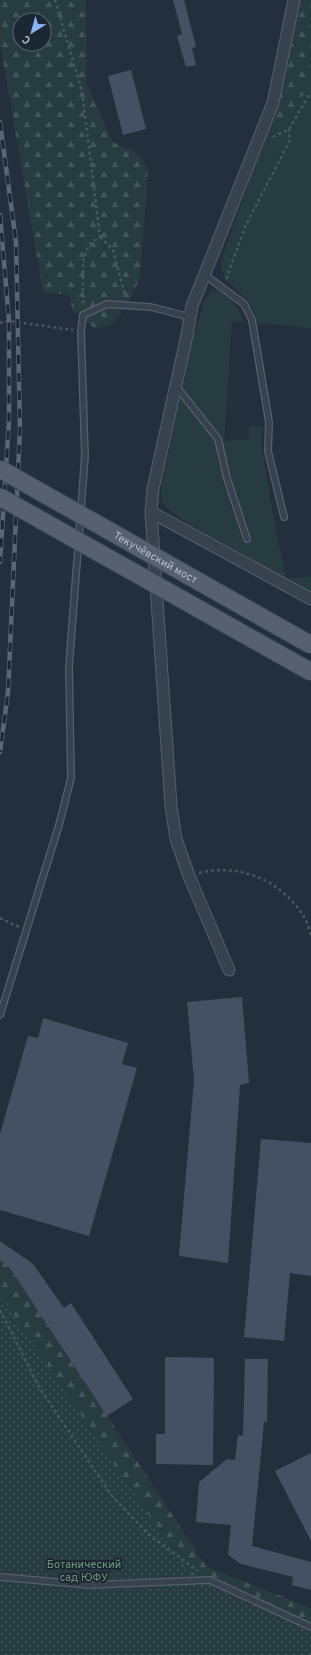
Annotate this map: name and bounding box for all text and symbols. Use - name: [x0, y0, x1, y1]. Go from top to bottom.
- north arrow: [12, 12, 52, 52]
- text: С: [20, 31, 34, 47]
- street label: Текучёвский мост: [111, 529, 200, 587]
- park label: Ботанический сад ЮФУ: [47, 1558, 121, 1585]

